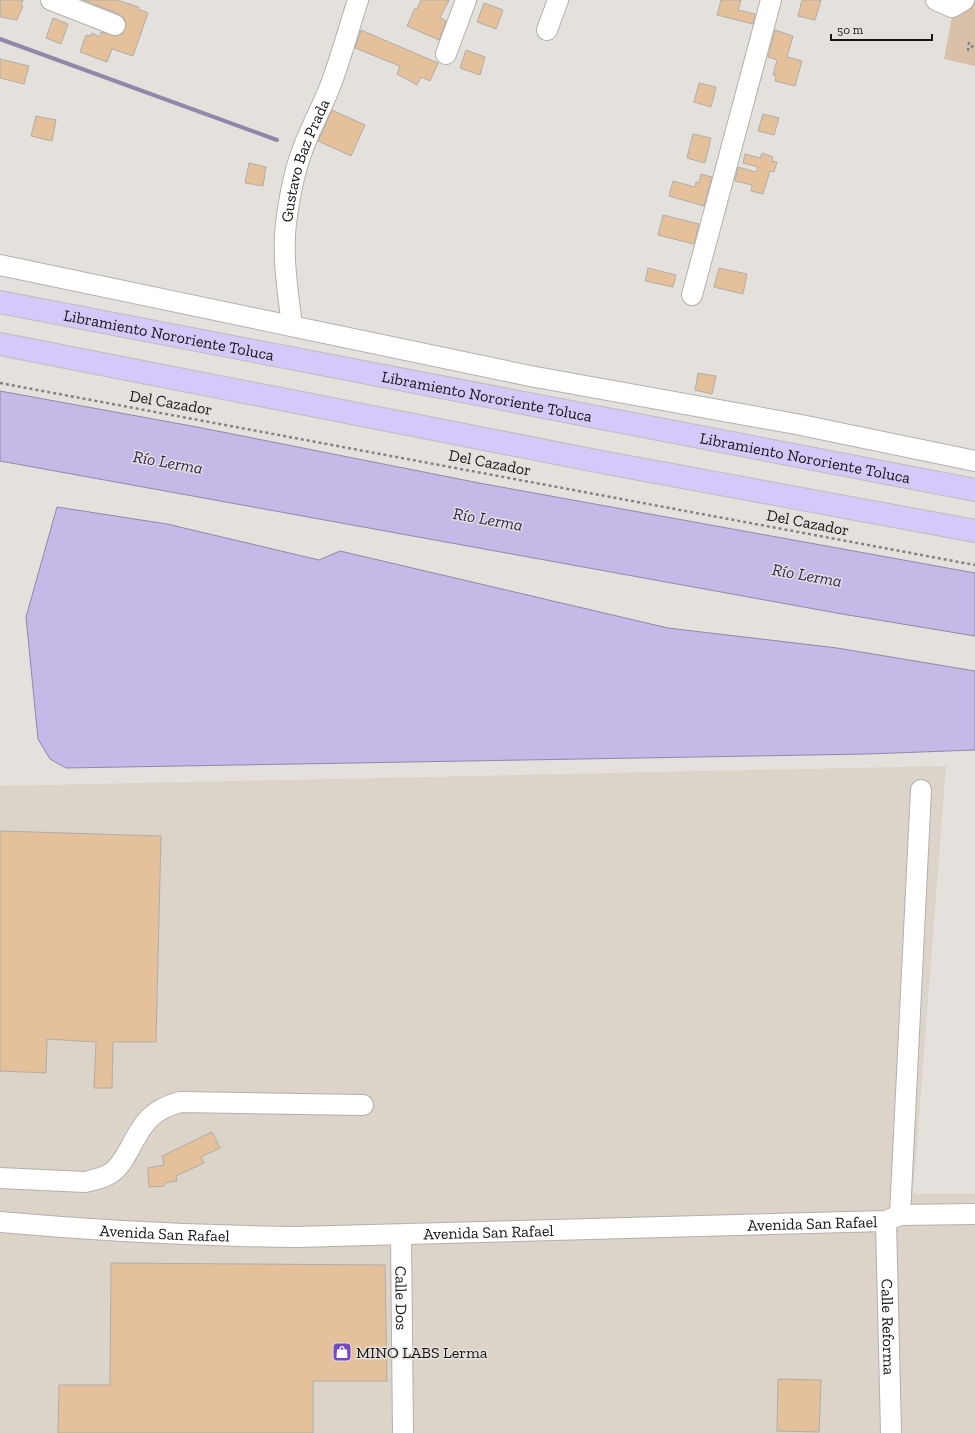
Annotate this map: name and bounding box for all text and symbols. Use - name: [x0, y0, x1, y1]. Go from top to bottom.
- scale bar: [831, 16, 932, 42]
- text: 50 m: [837, 23, 864, 37]
- street label: Gustavo Baz Prada: [277, 96, 334, 223]
- street label: Libramiento Nororiente Toluca: [62, 305, 276, 365]
- street label: Libramiento Nororiente Toluca: [380, 367, 594, 426]
- street label: Del Cazador: [128, 386, 214, 419]
- street label: Libramiento Nororiente Toluca: [698, 428, 912, 487]
- street label: Del Cazador: [447, 445, 533, 480]
- water label: Río Lerma: [131, 446, 205, 478]
- water label: Río Lerma: [451, 503, 525, 535]
- street label: Del Cazador: [765, 505, 851, 540]
- water label: Río Lerma: [770, 559, 844, 591]
- street label: Avenida San Rafael: [747, 1212, 878, 1235]
- street label: Avenida San Rafael: [99, 1221, 230, 1246]
- street label: Avenida San Rafael: [423, 1221, 554, 1244]
- street label: Calle Dos: [391, 1266, 411, 1330]
- street label: Calle Reforma: [877, 1279, 899, 1376]
- shop icon: MINO LABS Lerma: [331, 1341, 353, 1363]
- place label: MINO LABS Lerma: [356, 1343, 488, 1362]

